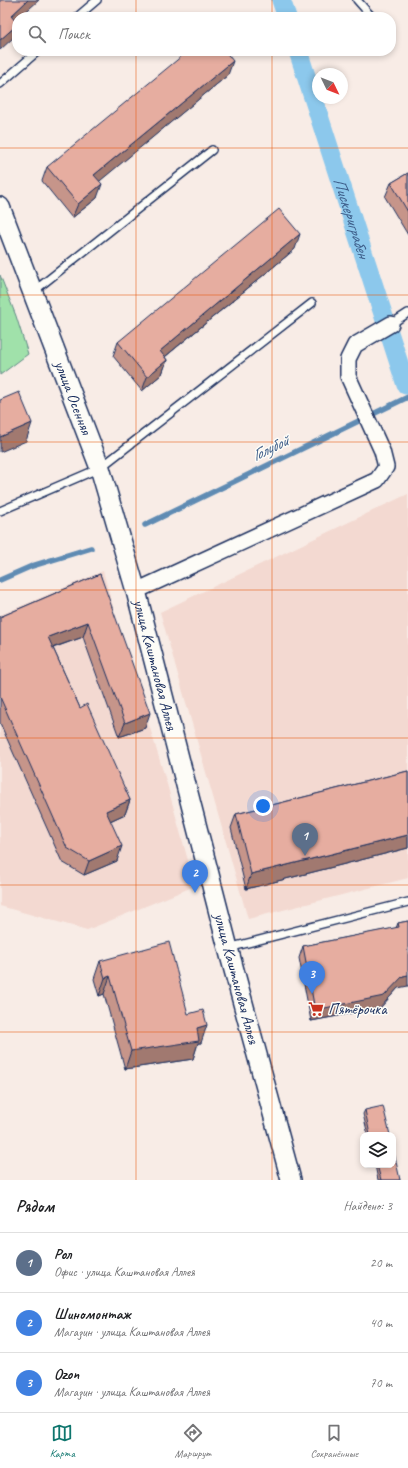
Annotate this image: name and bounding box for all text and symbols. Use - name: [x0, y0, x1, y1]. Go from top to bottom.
- search box: [12, 12, 396, 56]
- icon: search: [26, 23, 48, 45]
- text: Поиск: [58, 25, 90, 44]
- north arrow: [312, 68, 348, 104]
- water label: Пискериграбен: [329, 175, 376, 263]
- street label: улица Осенняя: [49, 357, 97, 439]
- water label: Голубой: [248, 428, 295, 466]
- street label: улица Каштановая Аллея: [128, 596, 182, 734]
- your location: [253, 796, 273, 816]
- pin: 1: [292, 823, 318, 856]
- pin: 2: [182, 860, 208, 893]
- street label: улица Каштановая Аллея: [209, 910, 264, 1047]
- pin: 3: [299, 961, 325, 994]
- place label: Пятёрочка: [328, 999, 388, 1019]
- supermarket icon: Пятёрочка: [307, 1000, 325, 1018]
- map controls: [360, 1132, 396, 1168]
- button: layers: [360, 1132, 396, 1168]
- text: Рядом: [16, 1196, 54, 1217]
- text: Найдено: 3: [344, 1198, 392, 1214]
- text: Рол: [54, 1245, 71, 1264]
- text: 1: [26, 1255, 32, 1271]
- text: 20 m: [370, 1255, 392, 1271]
- text: Офис · улица Каштановая Аллея: [54, 1264, 195, 1280]
- text: Шиномонтаж: [54, 1305, 131, 1324]
- text: 2: [26, 1315, 32, 1331]
- text: 40 m: [370, 1315, 392, 1331]
- text: Магазин · улица Каштановая Аллея: [54, 1324, 210, 1340]
- text: Ozon: [54, 1365, 79, 1384]
- text: 3: [26, 1375, 32, 1391]
- text: 70 m: [370, 1375, 392, 1391]
- text: Магазин · улица Каштановая Аллея: [54, 1384, 210, 1400]
- tab: Карта: [50, 1422, 75, 1460]
- tab: Маршрут: [175, 1422, 211, 1460]
- tab: Сохранённые: [310, 1422, 358, 1460]

